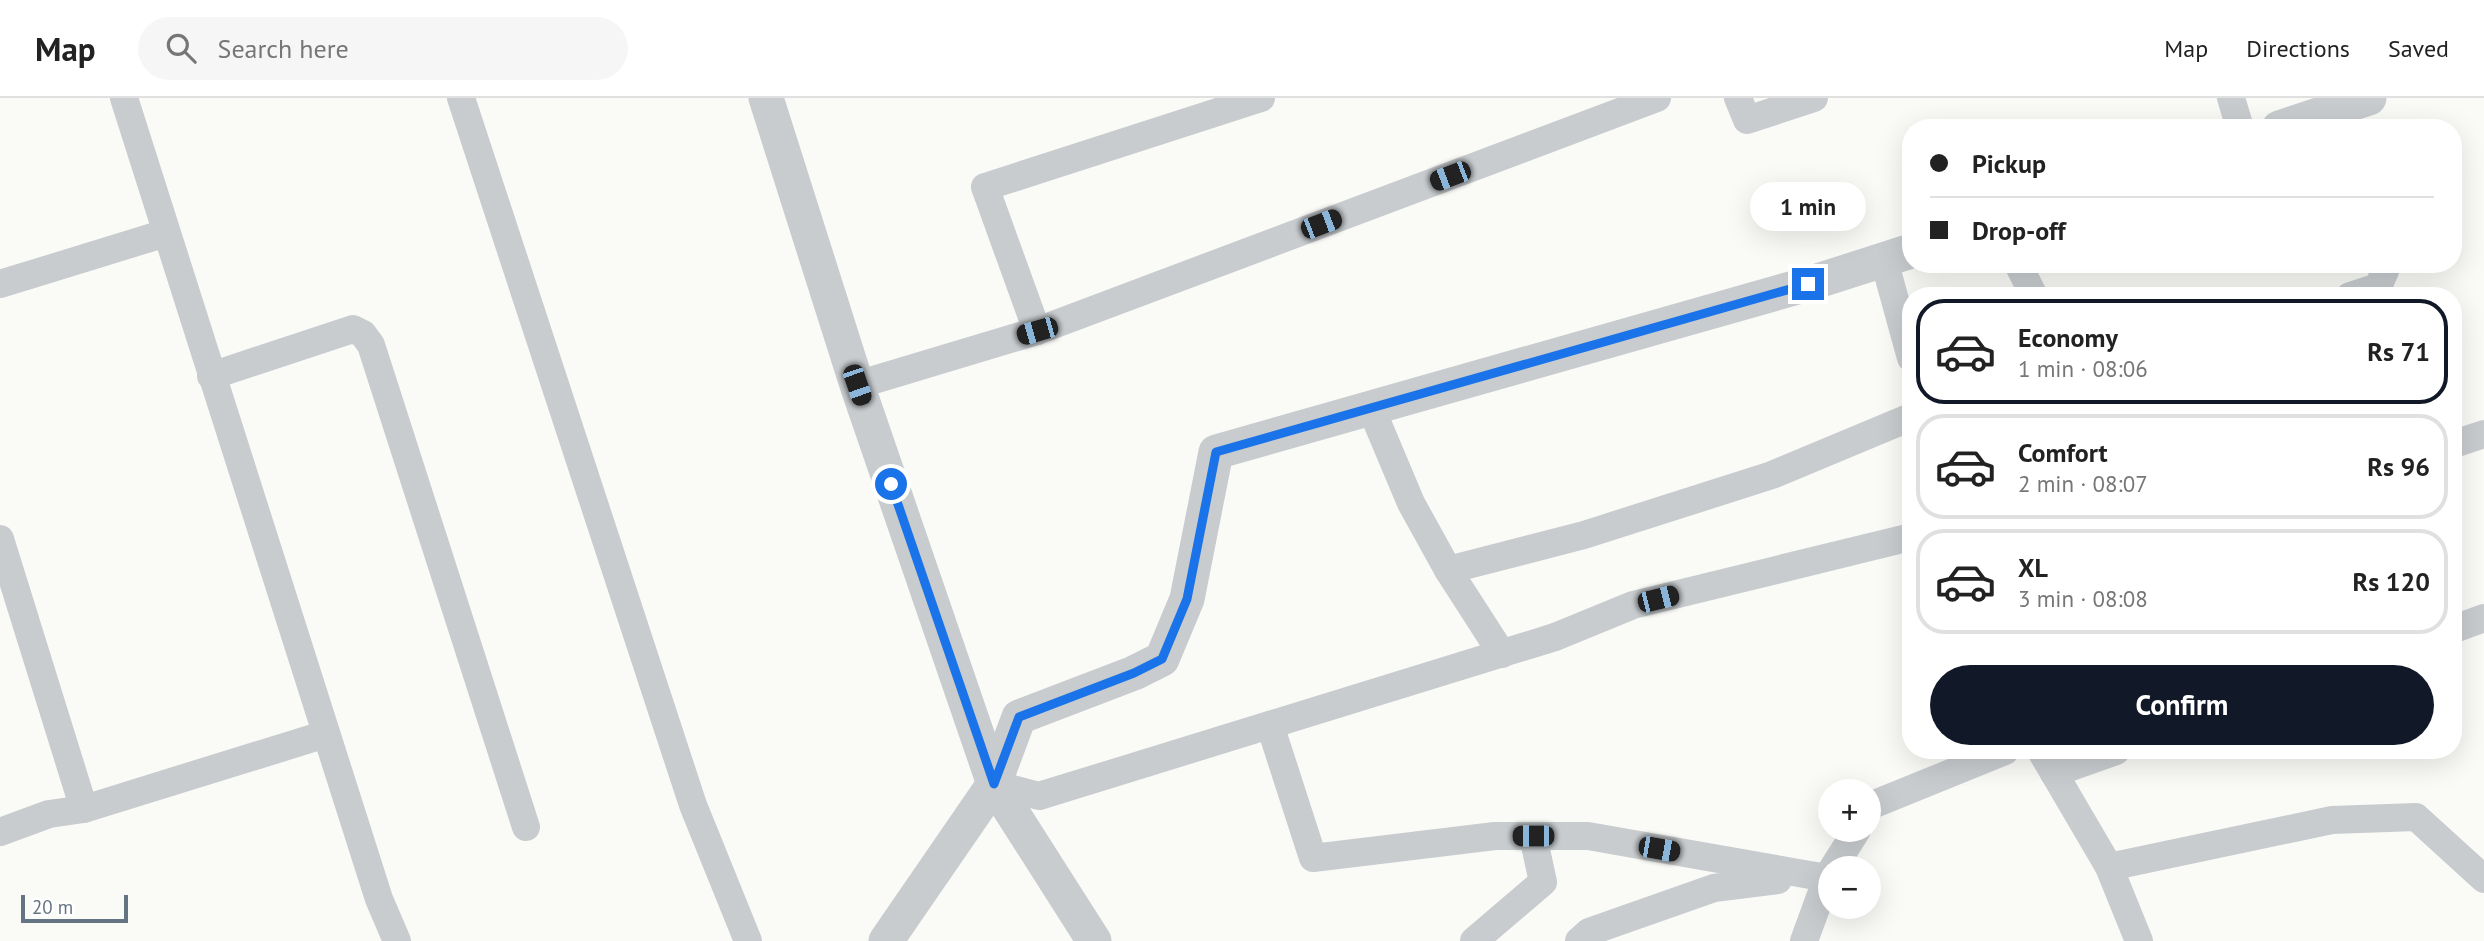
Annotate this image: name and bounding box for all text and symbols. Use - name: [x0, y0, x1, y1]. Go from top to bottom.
- search box: [138, 17, 628, 80]
- text: Map: [35, 27, 96, 70]
- icon: search: [162, 29, 200, 67]
- text: Search here: [218, 32, 349, 65]
- text: Map: [2164, 33, 2208, 64]
- text: Directions: [2246, 33, 2350, 64]
- text: Saved: [2388, 33, 2449, 64]
- text: Pickup: [1972, 147, 2046, 180]
- car: [1427, 159, 1474, 193]
- callout: 1 min: [1750, 183, 1866, 232]
- text: 1 min: [1780, 192, 1836, 221]
- car: [1298, 207, 1345, 241]
- text: Drop-off: [1972, 214, 2066, 247]
- route end: [1792, 268, 1824, 300]
- car: [1014, 315, 1061, 347]
- icon: car: [1934, 320, 1997, 383]
- text: Economy: [2018, 321, 2118, 354]
- text: Rs 71: [2367, 335, 2430, 368]
- text: 1 min · 08:06: [2018, 354, 2148, 383]
- car: [841, 362, 874, 408]
- icon: car: [1934, 435, 1997, 498]
- text: Comfort: [2018, 436, 2108, 469]
- text: Rs 96: [2367, 450, 2430, 483]
- route start: [875, 468, 907, 500]
- text: 2 min · 08:07: [2018, 469, 2148, 498]
- icon: car: [1934, 550, 1997, 613]
- text: XL: [2018, 551, 2048, 584]
- text: Rs 120: [2353, 565, 2430, 598]
- car: [1636, 584, 1681, 614]
- text: 3 min · 08:08: [2018, 584, 2148, 613]
- button: Confirm: [1930, 665, 2434, 745]
- map controls: [1818, 779, 1881, 919]
- button: +: [1818, 779, 1881, 842]
- car: [1513, 826, 1555, 847]
- car: [1637, 835, 1682, 863]
- button: −: [1818, 856, 1881, 919]
- scale bar: [21, 892, 128, 924]
- text: 20 m: [32, 895, 73, 919]

